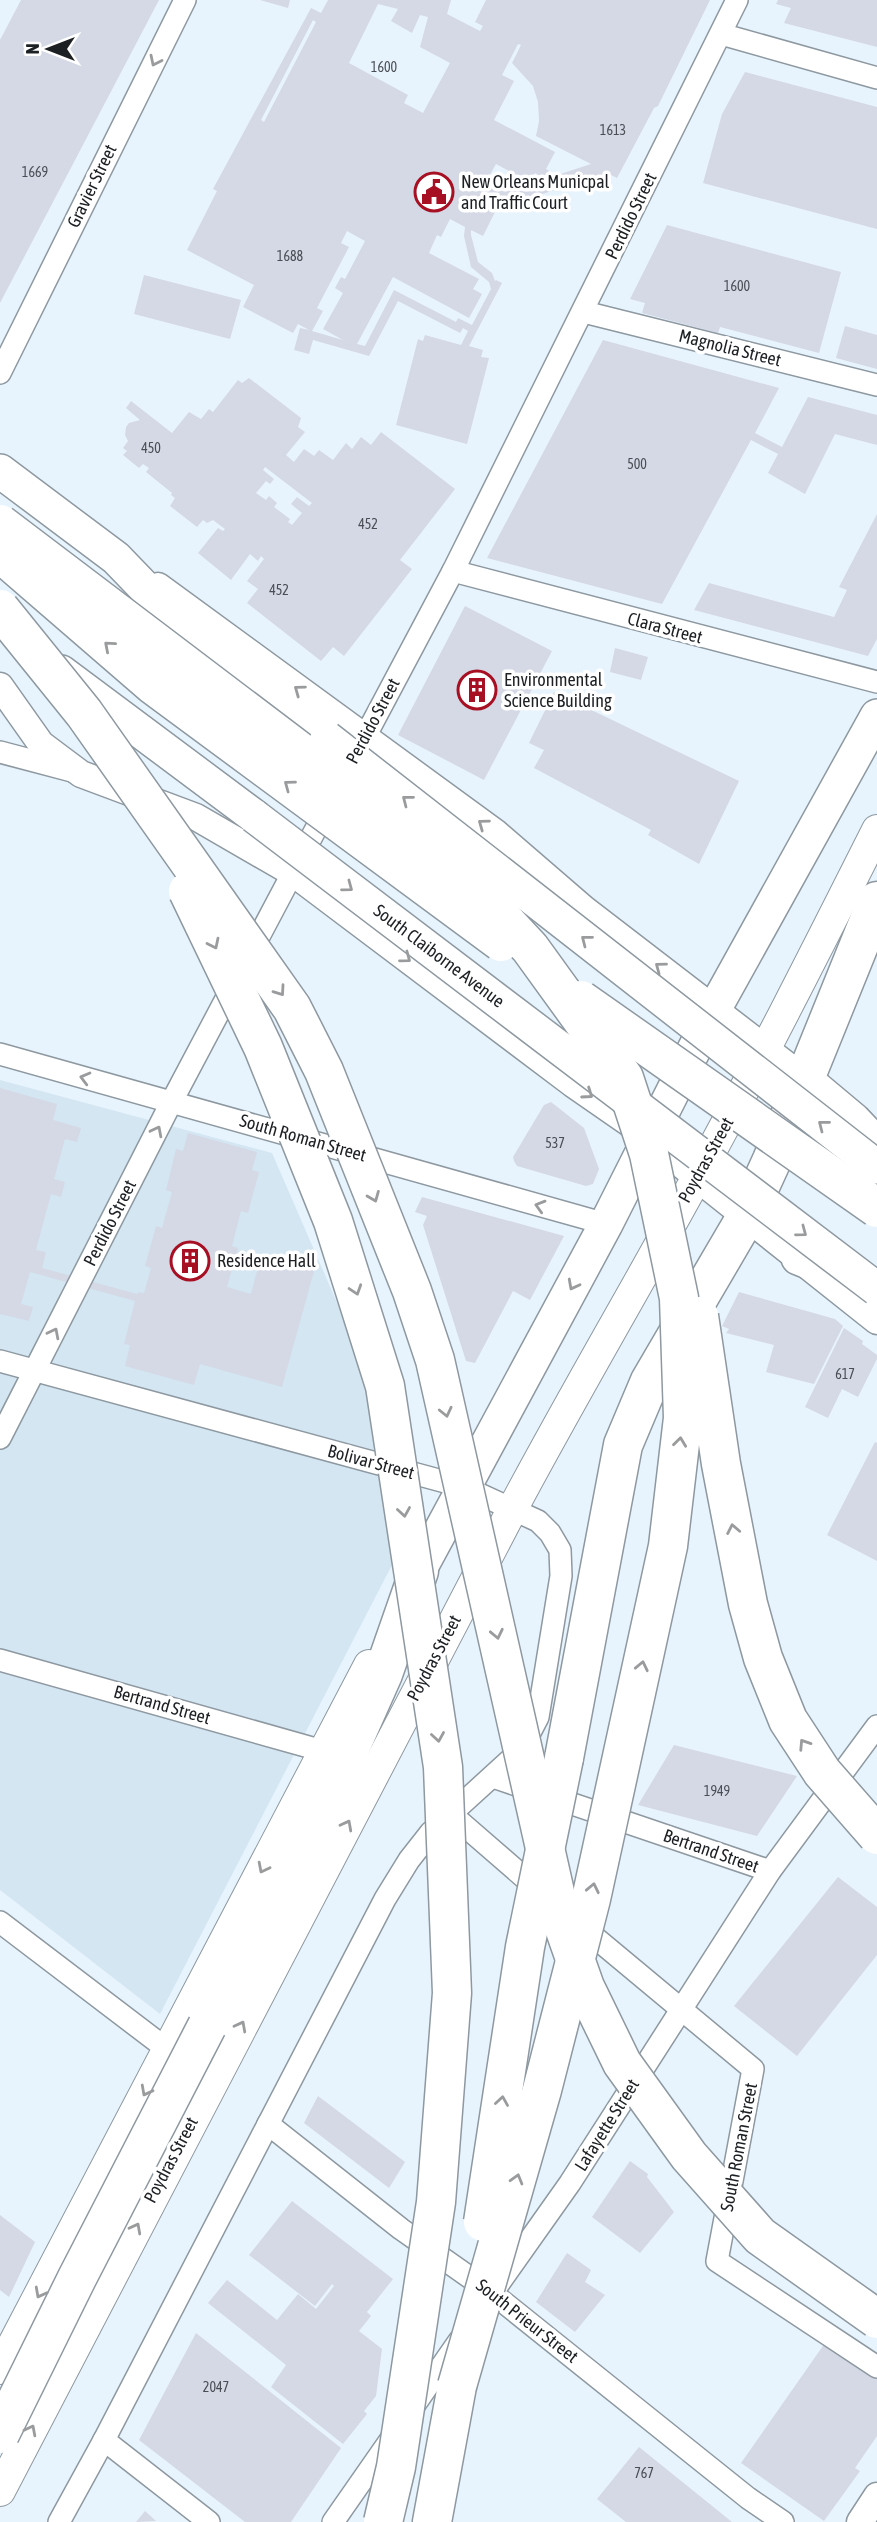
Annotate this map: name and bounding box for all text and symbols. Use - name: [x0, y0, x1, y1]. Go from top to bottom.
- north arrow: [14, 14, 84, 84]
- text: N: [21, 43, 43, 55]
- one-way arrow: [149, 54, 163, 66]
- house number: 1600: [371, 59, 398, 75]
- house number: 1613: [600, 122, 626, 138]
- street label: Gravier Street: [62, 141, 121, 231]
- house number: 1669: [22, 164, 48, 180]
- street label: Perdido Street: [601, 169, 661, 263]
- public building icon: New Orleans Municpal and Traffic Court: [413, 171, 455, 213]
- place label: New Orleans Municpal and Traffic Court: [461, 171, 610, 213]
- house number: 1688: [277, 248, 304, 264]
- house number: 1600: [724, 278, 751, 294]
- street label: Magnolia Street: [677, 325, 783, 370]
- house number: 450: [141, 440, 161, 456]
- house number: 500: [627, 456, 647, 472]
- house number: 452: [358, 516, 378, 532]
- house number: 452: [269, 582, 289, 598]
- street label: Clara Street: [625, 607, 705, 648]
- one-way arrow: [104, 642, 117, 654]
- building icon: Environmental Science Building: [456, 669, 498, 711]
- place label: Environmental Science Building: [504, 669, 612, 711]
- street label: Perdido Street: [341, 674, 404, 767]
- one-way arrow: [294, 686, 307, 698]
- one-way arrow: [284, 781, 297, 794]
- one-way arrow: [402, 796, 415, 808]
- one-way arrow: [478, 820, 491, 832]
- one-way arrow: [340, 878, 352, 891]
- street label: South Claiborne Avenue: [370, 900, 509, 1012]
- one-way arrow: [581, 936, 594, 948]
- one-way arrow: [205, 937, 219, 949]
- one-way arrow: [398, 950, 411, 963]
- one-way arrow: [655, 962, 668, 975]
- one-way arrow: [272, 983, 285, 996]
- one-way arrow: [80, 1071, 92, 1086]
- one-way arrow: [580, 1086, 593, 1098]
- street label: South Roman Street: [237, 1109, 369, 1166]
- street label: Poydras Street: [674, 1113, 738, 1206]
- one-way arrow: [819, 1121, 831, 1134]
- one-way arrow: [148, 1126, 162, 1138]
- house number: 537: [545, 1135, 565, 1151]
- street label: Perdido Street: [79, 1176, 140, 1269]
- one-way arrow: [366, 1190, 380, 1202]
- one-way arrow: [534, 1199, 546, 1214]
- one-way arrow: [794, 1223, 807, 1236]
- building icon: Residence Hall: [169, 1240, 211, 1282]
- place label: Residence Hall: [217, 1250, 316, 1271]
- one-way arrow: [568, 1278, 582, 1290]
- one-way arrow: [348, 1284, 362, 1296]
- one-way arrow: [45, 1328, 59, 1340]
- house number: 617: [835, 1366, 855, 1382]
- one-way arrow: [438, 1406, 453, 1418]
- one-way arrow: [672, 1436, 687, 1447]
- street label: Bolivar Street: [326, 1440, 417, 1483]
- one-way arrow: [396, 1506, 411, 1518]
- one-way arrow: [727, 1523, 742, 1535]
- street label: Poydras Street: [402, 1611, 465, 1704]
- one-way arrow: [488, 1628, 503, 1640]
- one-way arrow: [633, 1660, 648, 1672]
- street label: Bertrand Street: [111, 1681, 213, 1728]
- one-way arrow: [430, 1731, 445, 1743]
- one-way arrow: [800, 1739, 812, 1752]
- house number: 1949: [704, 1783, 730, 1799]
- one-way arrow: [339, 1820, 352, 1832]
- street label: Bertrand Street: [661, 1824, 762, 1877]
- one-way arrow: [257, 1861, 271, 1873]
- one-way arrow: [585, 1883, 600, 1895]
- one-way arrow: [233, 2021, 247, 2033]
- street label: Lafayette Street: [570, 2075, 643, 2175]
- street label: South Roman Street: [716, 2081, 761, 2213]
- one-way arrow: [141, 2084, 155, 2096]
- one-way arrow: [494, 2095, 509, 2107]
- street label: Poydras Street: [139, 2113, 202, 2206]
- one-way arrow: [508, 2174, 523, 2186]
- one-way arrow: [128, 2223, 141, 2235]
- street label: South Prieur Street: [472, 2274, 582, 2367]
- one-way arrow: [35, 2285, 49, 2298]
- house number: 2047: [203, 2379, 229, 2395]
- one-way arrow: [22, 2425, 36, 2437]
- house number: 767: [634, 2465, 654, 2481]

